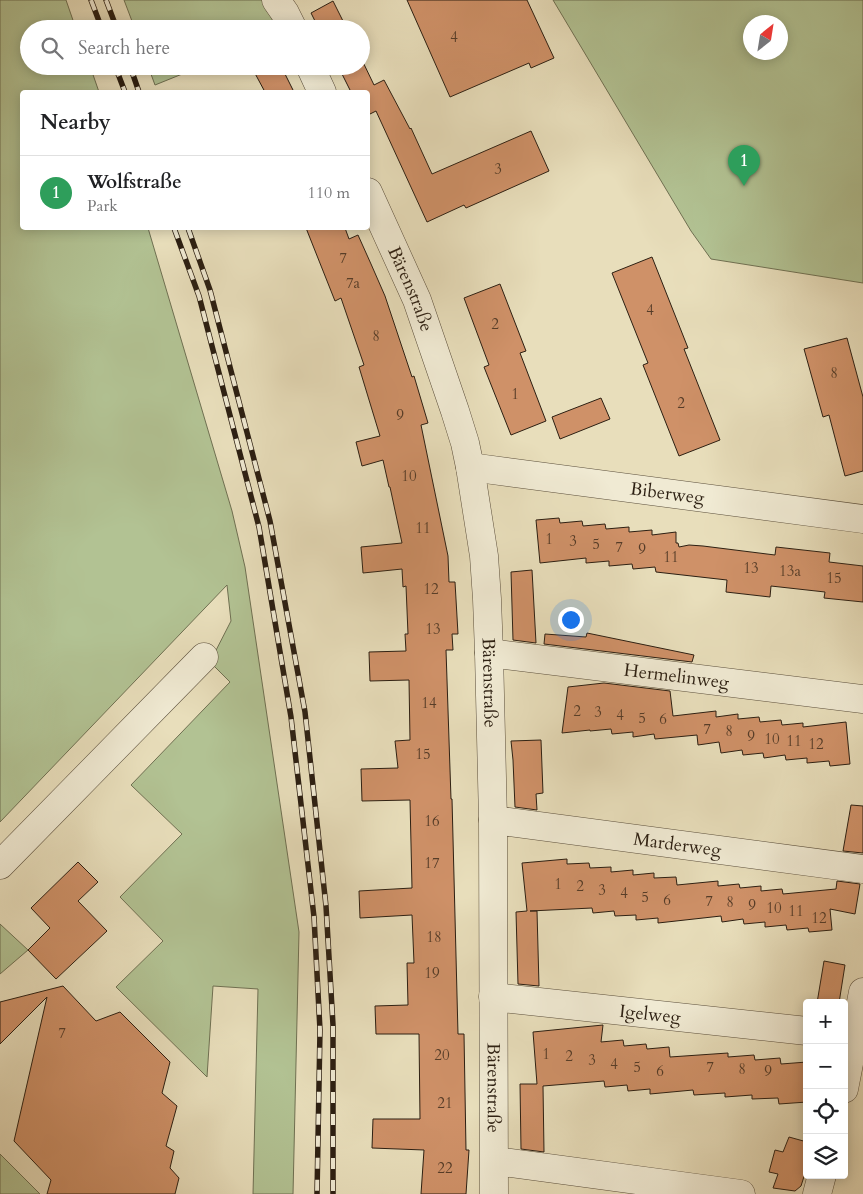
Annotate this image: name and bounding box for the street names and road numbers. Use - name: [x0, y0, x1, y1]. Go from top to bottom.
- street label: Bärenstraße: [381, 243, 439, 335]
- street label: Biberweg: [629, 476, 707, 511]
- street label: Bärenstraße: [475, 637, 503, 728]
- street label: Hermelinweg: [622, 658, 731, 696]
- street label: Marderweg: [632, 827, 724, 863]
- street label: Igelweg: [618, 999, 683, 1030]
- street label: Bärenstraße: [481, 1043, 506, 1133]

